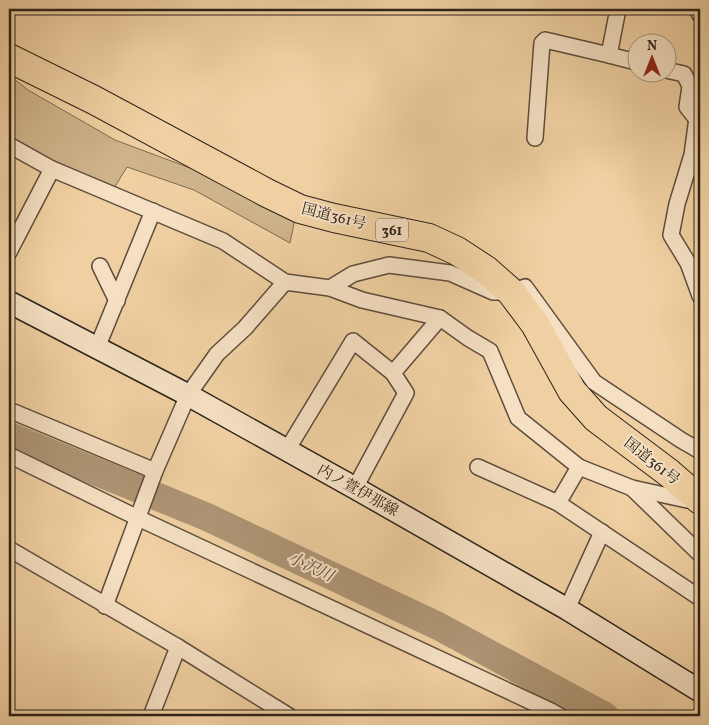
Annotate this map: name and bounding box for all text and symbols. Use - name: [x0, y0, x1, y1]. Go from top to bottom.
- north arrow: [626, 32, 676, 82]
- text: N: [647, 37, 657, 56]
- street label: 国道361号: [299, 199, 368, 236]
- road number: 361: [376, 218, 408, 242]
- street label: 国道361号: [619, 434, 684, 491]
- street label: 内ノ萱伊那線: [313, 460, 402, 522]
- water label: 小沢川: [284, 548, 338, 589]

